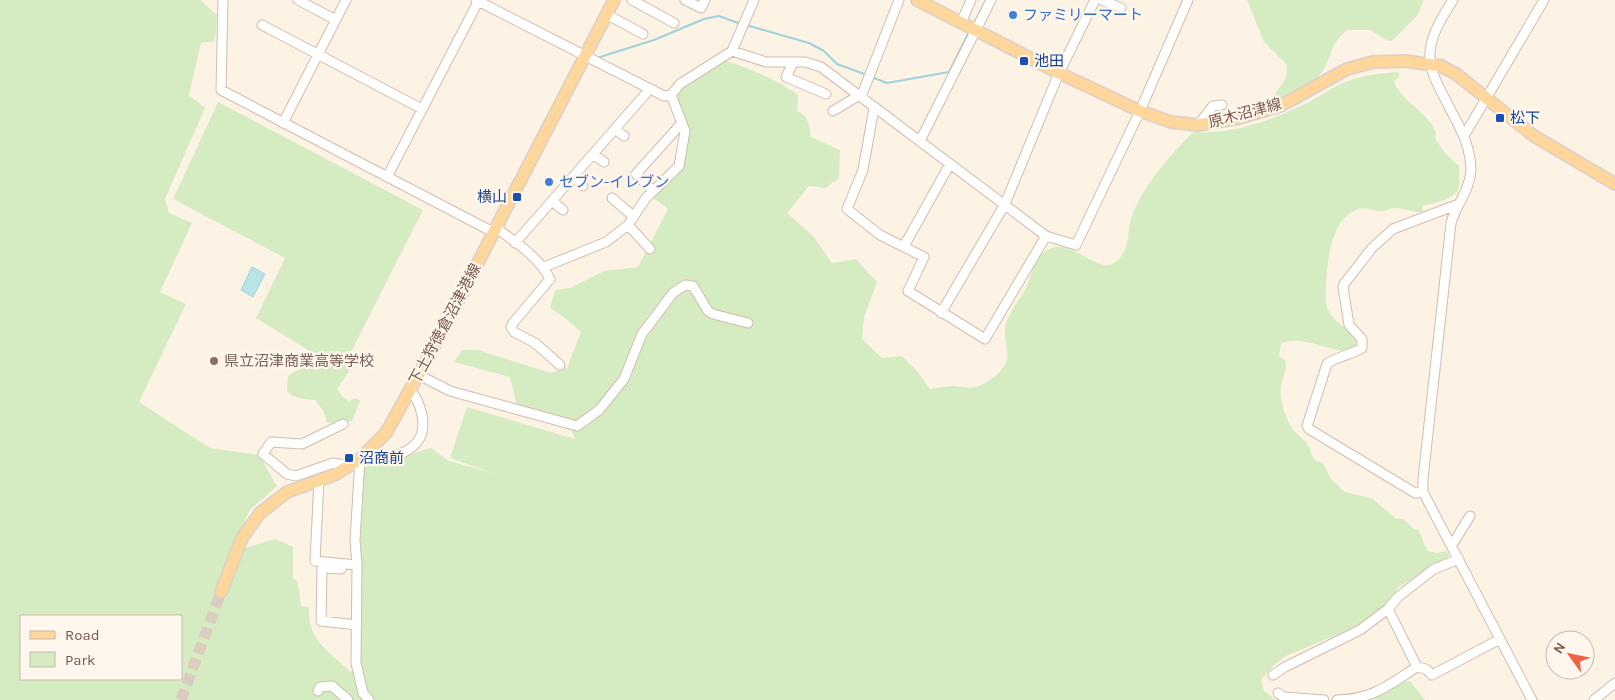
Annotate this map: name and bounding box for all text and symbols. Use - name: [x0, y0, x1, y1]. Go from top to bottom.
- place label: ファミリーマート: [1023, 6, 1143, 24]
- marker: ファミリーマート: [1007, 9, 1019, 21]
- place label: 池田: [1034, 52, 1064, 70]
- marker: 池田: [1018, 55, 1030, 67]
- street label: 原木沼津線: [1206, 95, 1284, 131]
- place label: 松下: [1510, 109, 1540, 127]
- marker: 松下: [1494, 112, 1506, 124]
- place label: セブン-イレブン: [559, 173, 669, 191]
- marker: セブン-イレブン: [543, 176, 555, 188]
- place label: 横山: [477, 188, 507, 206]
- marker: 横山: [511, 191, 523, 203]
- street label: 下土狩徳倉沼津港線: [405, 260, 485, 388]
- place label: 県立沼津商業高等学校: [224, 352, 374, 370]
- marker: 県立沼津商業高等学校: [208, 355, 220, 367]
- place label: 沼商前: [359, 449, 404, 467]
- marker: 沼商前: [343, 452, 355, 464]
- legend: [20, 615, 182, 680]
- text: Road: [65, 626, 100, 644]
- north arrow: [1545, 630, 1595, 680]
- text: N: [1550, 639, 1569, 657]
- text: Park: [65, 651, 95, 669]

